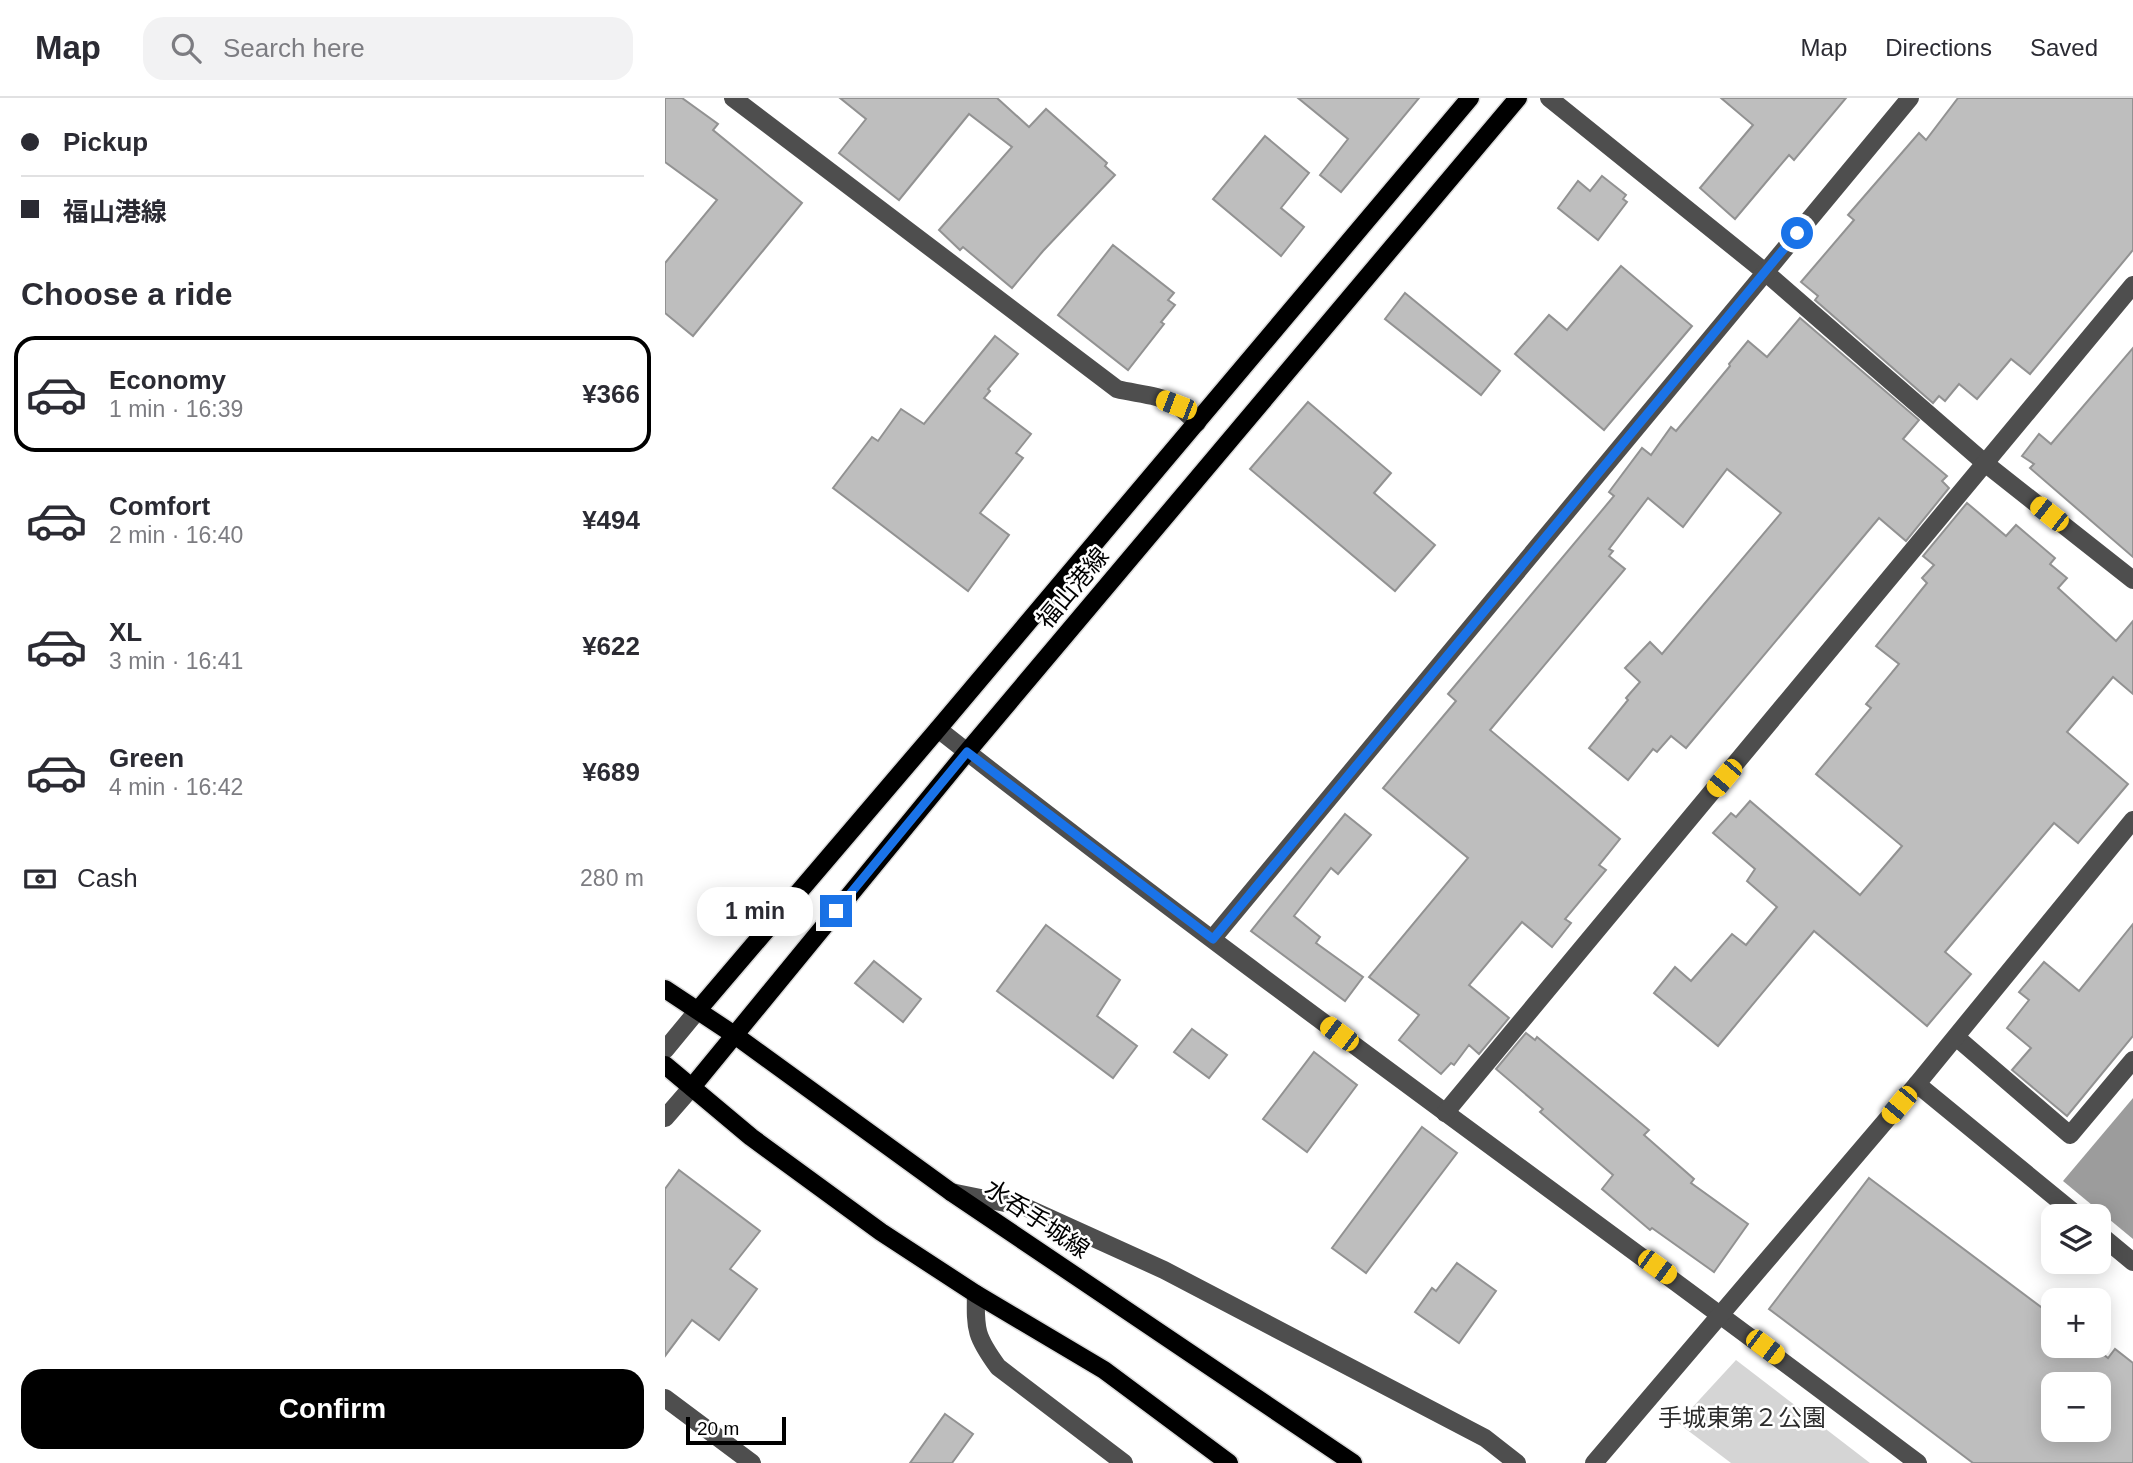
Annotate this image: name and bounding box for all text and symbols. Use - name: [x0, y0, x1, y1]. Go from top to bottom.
- search box: [143, 17, 633, 80]
- text: Map: [35, 29, 101, 66]
- icon: search: [167, 29, 205, 67]
- text: Search here: [223, 33, 365, 63]
- text: Map: [1801, 34, 1847, 61]
- text: Directions: [1885, 34, 1992, 61]
- text: Saved: [2030, 34, 2098, 61]
- text: Pickup: [63, 127, 148, 157]
- text: 福山港線: [63, 197, 167, 227]
- route start: [1781, 217, 1813, 249]
- text: Choose a ride: [21, 276, 233, 312]
- icon: car: [25, 363, 88, 426]
- text: Economy: [109, 365, 226, 395]
- text: ¥366: [582, 379, 640, 409]
- car: [1153, 388, 1200, 422]
- text: 1 min · 16:39: [109, 396, 243, 422]
- icon: car: [25, 489, 88, 552]
- text: Comfort: [109, 491, 210, 521]
- car: [2026, 493, 2073, 535]
- text: ¥494: [582, 505, 640, 535]
- text: 2 min · 16:40: [109, 522, 243, 548]
- street label: 福山港線: [1031, 542, 1114, 633]
- icon: car: [25, 615, 88, 678]
- text: XL: [109, 617, 142, 647]
- text: ¥622: [582, 631, 640, 661]
- text: 3 min · 16:41: [109, 648, 243, 674]
- icon: car: [25, 741, 88, 804]
- text: Green: [109, 743, 184, 773]
- car: [1703, 755, 1746, 801]
- text: ¥689: [582, 757, 640, 787]
- text: 4 min · 16:42: [109, 774, 243, 800]
- icon: cash: [21, 860, 59, 898]
- text: Cash: [77, 863, 138, 893]
- text: 280 m: [580, 865, 644, 891]
- callout: 1 min: [696, 886, 811, 936]
- route end: [820, 895, 852, 927]
- text: 1 min: [725, 898, 785, 924]
- car: [1316, 1013, 1363, 1055]
- car: [1878, 1082, 1921, 1128]
- street label: 水呑手城線: [980, 1174, 1095, 1263]
- map controls: [2041, 1204, 2111, 1442]
- button: layers: [2041, 1204, 2111, 1274]
- car: [1634, 1246, 1681, 1288]
- button: +: [2041, 1288, 2111, 1358]
- car: [1742, 1326, 1789, 1368]
- button: Confirm: [21, 1369, 644, 1449]
- button: −: [2041, 1372, 2111, 1442]
- park label: 手城東第２公園: [1658, 1404, 1826, 1431]
- scale bar: [686, 1414, 786, 1446]
- text: 20 m: [697, 1418, 739, 1439]

